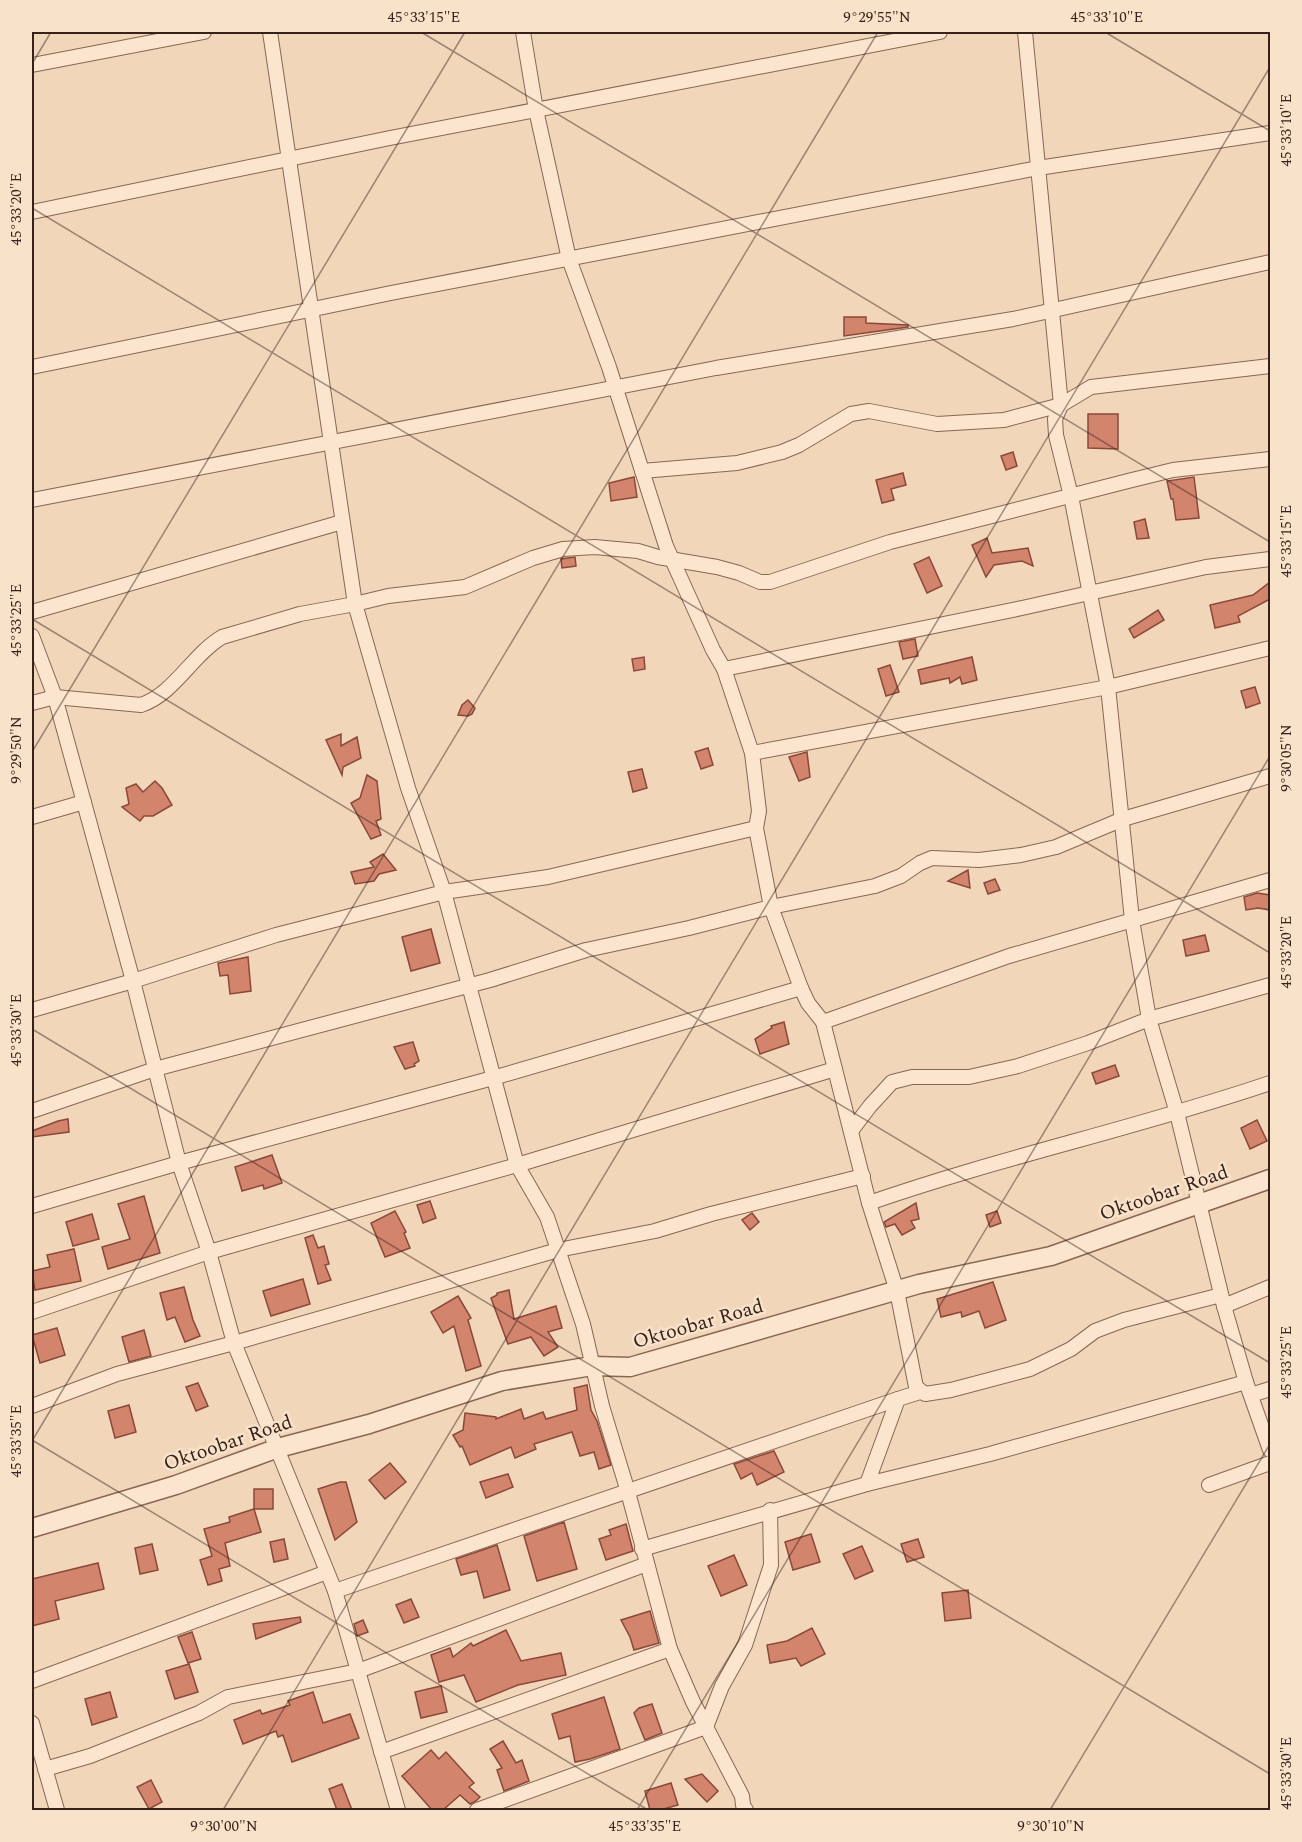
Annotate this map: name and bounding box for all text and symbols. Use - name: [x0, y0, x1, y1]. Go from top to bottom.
- text: 45°33'15"E: [388, 6, 460, 29]
- text: 9°29'55"N: [843, 6, 911, 29]
- text: 45°33'10"E: [1071, 6, 1143, 29]
- text: 45°33'10"E: [1275, 94, 1298, 166]
- text: 45°33'20"E: [5, 173, 28, 245]
- text: 45°33'15"E: [1275, 505, 1298, 577]
- text: 45°33'25"E: [5, 584, 28, 656]
- text: 9°29'50"N: [5, 716, 28, 784]
- text: 9°30'05"N: [1275, 724, 1298, 792]
- text: 45°33'20"E: [1275, 916, 1298, 988]
- text: 45°33'30"E: [5, 994, 28, 1066]
- street label: Oktoobar Road: [1095, 1157, 1233, 1229]
- street label: Oktoobar Road: [629, 1291, 767, 1357]
- text: 45°33'25"E: [1275, 1326, 1298, 1398]
- text: 45°33'35"E: [5, 1405, 28, 1477]
- street label: Oktoobar Road: [159, 1407, 297, 1479]
- text: 45°33'30"E: [1275, 1737, 1298, 1809]
- text: 9°30'00"N: [190, 1815, 258, 1838]
- text: 45°33'35"E: [609, 1815, 681, 1838]
- text: 9°30'10"N: [1017, 1815, 1085, 1838]

